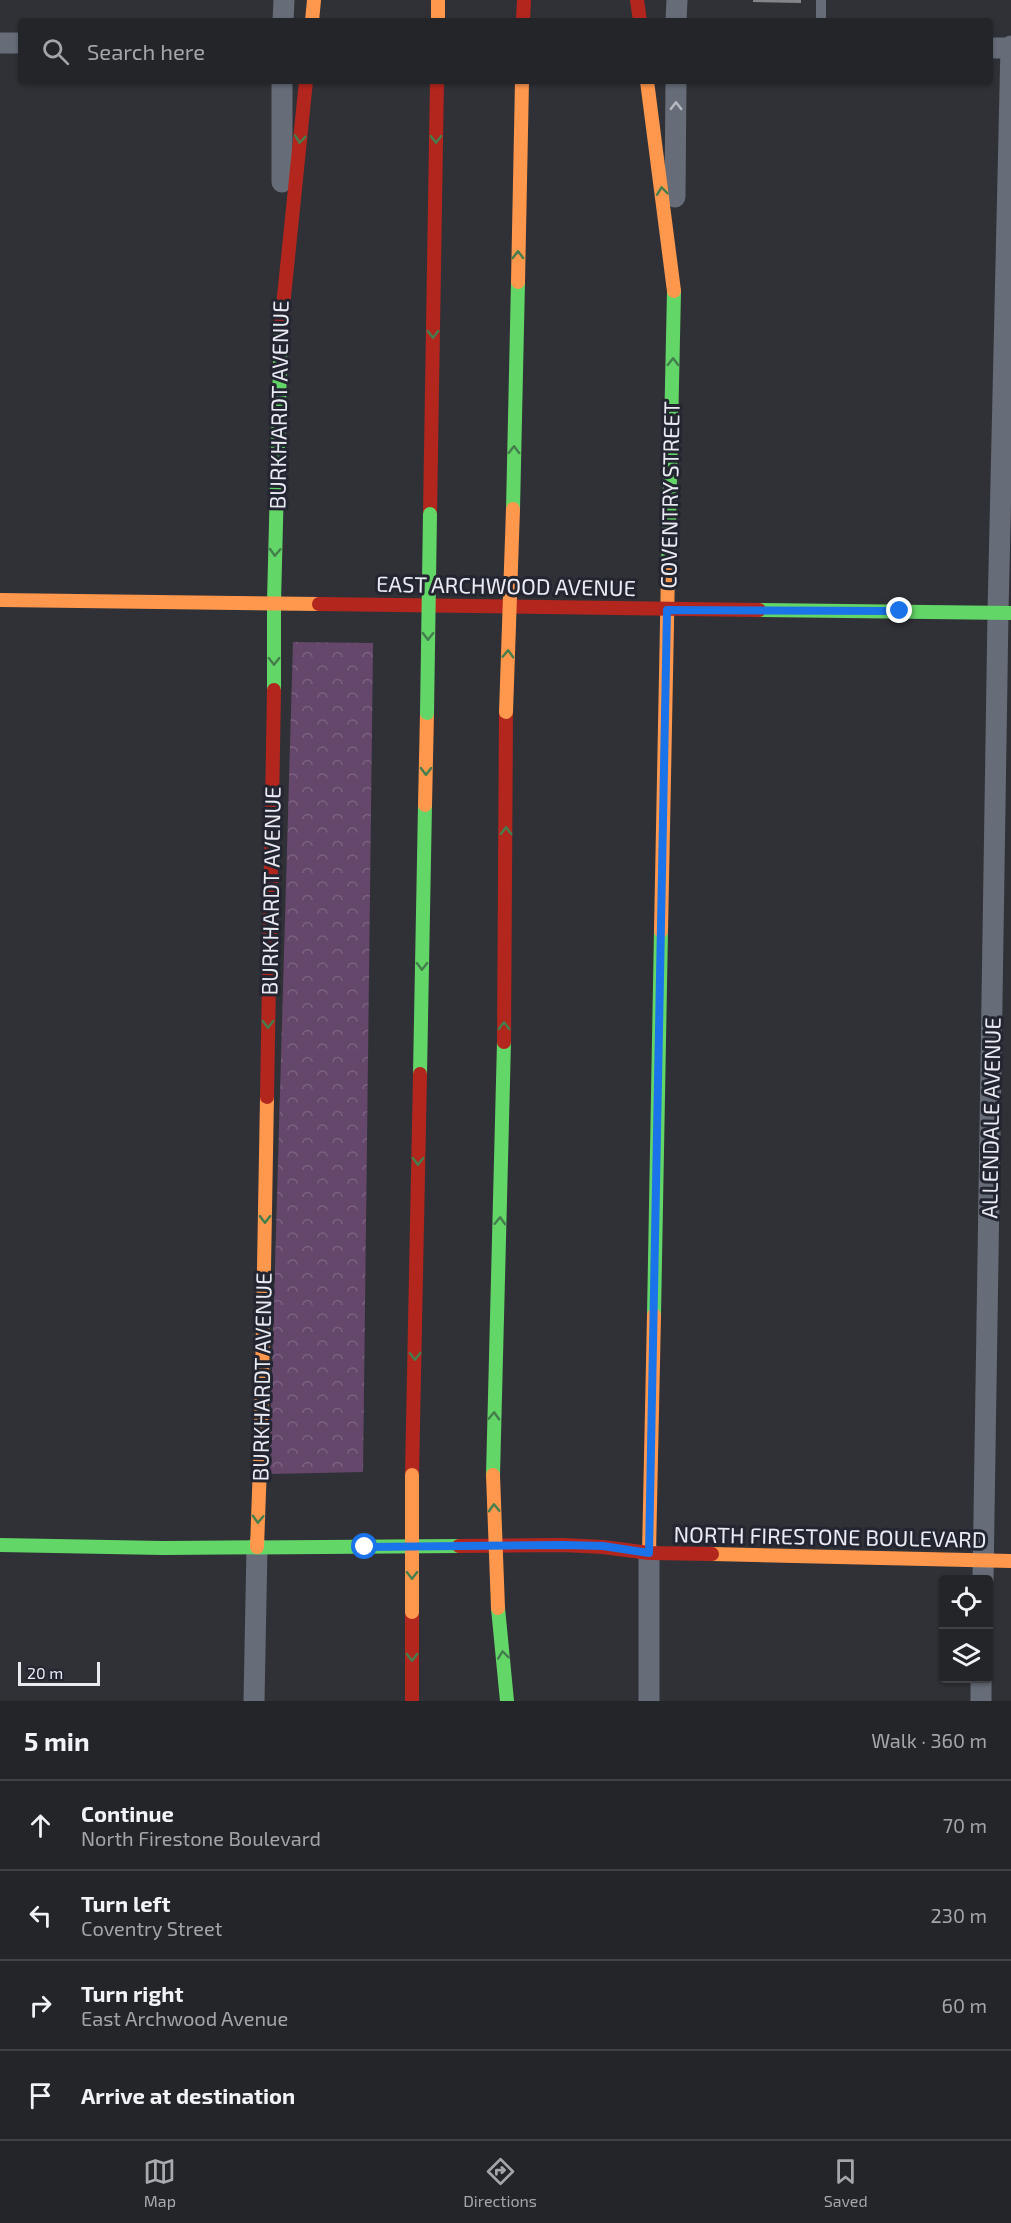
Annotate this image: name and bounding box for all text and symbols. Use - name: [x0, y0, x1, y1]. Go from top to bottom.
- search box: [18, 18, 993, 84]
- icon: search: [39, 35, 72, 68]
- text: Search here: [87, 38, 205, 64]
- one-way arrow: [669, 102, 682, 111]
- one-way arrow: [294, 135, 307, 144]
- one-way arrow: [430, 135, 442, 144]
- one-way arrow: [656, 187, 668, 196]
- one-way arrow: [512, 251, 524, 260]
- street label: BURKHARDT AVENUE: [263, 300, 293, 510]
- one-way arrow: [427, 330, 439, 339]
- one-way arrow: [667, 358, 679, 367]
- street label: COVENTRY STREET: [654, 401, 684, 589]
- one-way arrow: [508, 446, 520, 455]
- one-way arrow: [269, 548, 281, 557]
- street label: EAST ARCHWOOD AVENUE: [376, 570, 636, 600]
- route end: [886, 597, 912, 623]
- one-way arrow: [422, 631, 434, 640]
- one-way arrow: [502, 649, 514, 658]
- one-way arrow: [268, 656, 280, 665]
- one-way arrow: [420, 767, 432, 776]
- street label: BURKHARDT AVENUE: [255, 786, 285, 996]
- one-way arrow: [500, 827, 512, 836]
- one-way arrow: [416, 962, 428, 971]
- street label: ALLENDALE AVENUE: [975, 1017, 1005, 1219]
- one-way arrow: [262, 1019, 274, 1028]
- one-way arrow: [498, 1022, 510, 1031]
- one-way arrow: [412, 1157, 425, 1166]
- one-way arrow: [259, 1214, 271, 1223]
- one-way arrow: [494, 1217, 507, 1226]
- street label: BURKHARDT AVENUE: [246, 1272, 276, 1482]
- one-way arrow: [409, 1352, 421, 1361]
- one-way arrow: [488, 1412, 501, 1421]
- one-way arrow: [487, 1503, 500, 1512]
- one-way arrow: [251, 1514, 264, 1523]
- street label: NORTH FIRESTONE BOULEVARD: [673, 1520, 987, 1552]
- route start: [351, 1533, 377, 1559]
- one-way arrow: [406, 1571, 418, 1580]
- map controls: [939, 1575, 993, 1683]
- button: locate: [939, 1575, 993, 1629]
- button: layers: [939, 1629, 993, 1683]
- one-way arrow: [497, 1650, 510, 1659]
- one-way arrow: [406, 1652, 418, 1661]
- scale bar: [18, 1659, 100, 1686]
- text: 20 m: [27, 1663, 63, 1682]
- text: 5 min: [24, 1725, 90, 1756]
- text: Walk · 360 m: [871, 1728, 987, 1752]
- text: Continue: [81, 1800, 174, 1826]
- icon: ahead: [24, 1809, 57, 1842]
- text: 70 m: [943, 1813, 987, 1837]
- text: North Firestone Boulevard: [81, 1826, 321, 1850]
- text: Turn left: [81, 1890, 170, 1916]
- icon: left: [24, 1899, 57, 1932]
- text: 230 m: [931, 1903, 987, 1927]
- text: Coventry Street: [81, 1916, 222, 1940]
- text: Turn right: [81, 1980, 183, 2006]
- icon: right: [24, 1989, 57, 2022]
- text: 60 m: [942, 1993, 987, 2017]
- text: East Archwood Avenue: [81, 2006, 288, 2030]
- icon: arrive: [24, 2079, 57, 2112]
- text: Arrive at destination: [81, 2082, 295, 2108]
- tab: Map: [143, 2155, 176, 2210]
- tab: Directions: [463, 2155, 537, 2210]
- tab: Saved: [824, 2155, 868, 2210]

